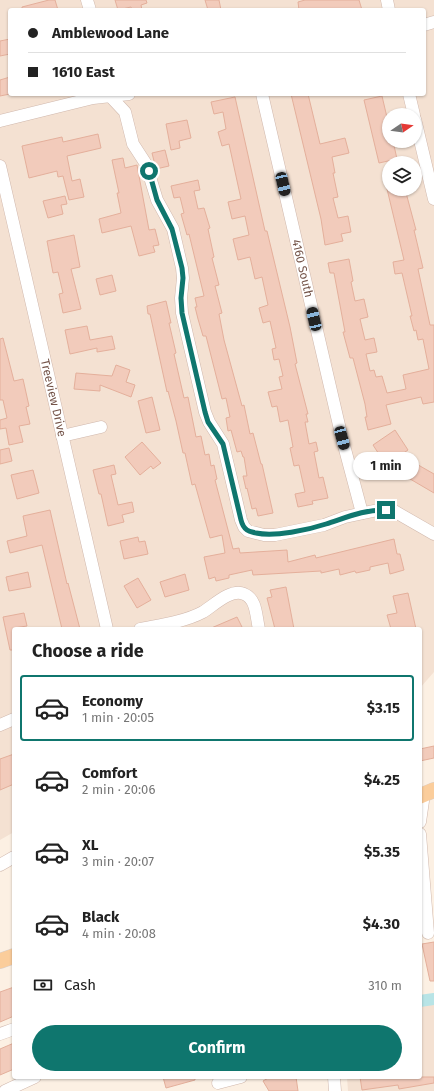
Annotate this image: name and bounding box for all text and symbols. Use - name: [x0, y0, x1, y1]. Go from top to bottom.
- text: Amblewood Lane: [52, 24, 169, 42]
- text: 1610 East: [52, 63, 115, 81]
- north arrow: [382, 108, 422, 148]
- map controls: [382, 108, 422, 196]
- button: layers: [382, 156, 422, 196]
- route start: [140, 162, 158, 180]
- car: [274, 171, 292, 197]
- street label: 4160 South: [289, 238, 316, 299]
- car: [305, 306, 323, 332]
- street label: Treeview Drive: [38, 358, 69, 438]
- car: [333, 425, 351, 451]
- callout: 1 min: [353, 452, 419, 480]
- text: 1 min: [370, 458, 402, 473]
- route end: [377, 501, 395, 519]
- text: Choose a ride: [32, 640, 144, 662]
- icon: car: [34, 690, 70, 726]
- text: Economy: [82, 692, 143, 710]
- text: $3.15: [367, 699, 400, 717]
- text: 1 min · 20:05: [82, 710, 154, 725]
- icon: car: [34, 762, 70, 798]
- text: Comfort: [82, 764, 138, 782]
- text: $4.25: [364, 771, 400, 789]
- text: 2 min · 20:06: [82, 782, 155, 797]
- icon: car: [34, 834, 70, 870]
- text: XL: [82, 836, 98, 854]
- text: $5.35: [364, 843, 400, 861]
- text: 3 min · 20:07: [82, 854, 154, 869]
- icon: car: [34, 906, 70, 942]
- text: Black: [82, 908, 119, 926]
- text: $4.30: [363, 915, 400, 933]
- text: 4 min · 20:08: [82, 926, 156, 941]
- icon: cash: [32, 974, 54, 996]
- text: Cash: [64, 976, 96, 994]
- text: 310 m: [368, 978, 402, 993]
- button: Confirm: [32, 1025, 402, 1071]

